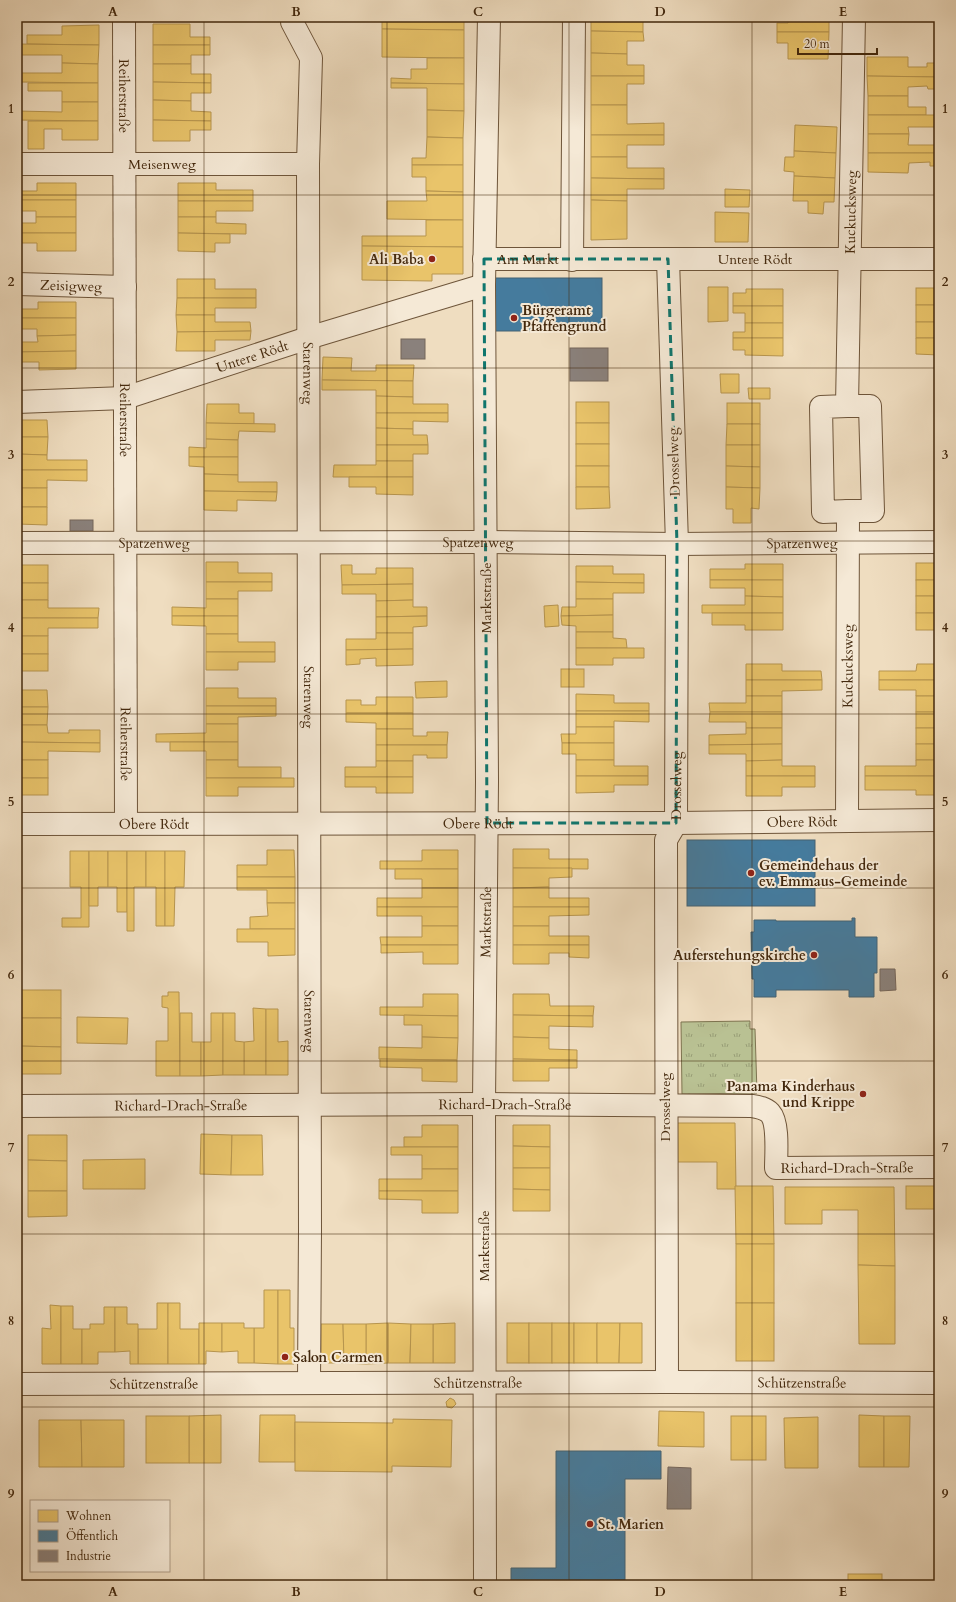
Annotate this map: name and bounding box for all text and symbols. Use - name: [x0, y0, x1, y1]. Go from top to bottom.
- text: A: [108, 3, 118, 21]
- text: B: [291, 3, 301, 21]
- text: C: [473, 3, 483, 21]
- text: D: [654, 3, 666, 21]
- text: E: [839, 3, 847, 21]
- scale bar: [798, 30, 877, 56]
- text: 20 m: [804, 36, 831, 52]
- street label: Reiherstraße: [115, 59, 134, 133]
- text: 1: [8, 100, 14, 118]
- text: 1: [942, 100, 948, 118]
- street label: Meisenweg: [128, 155, 196, 174]
- street label: Kuckucksweg: [840, 170, 861, 254]
- place label: Ali Baba: [369, 250, 424, 269]
- street label: Am Markt: [497, 250, 560, 269]
- street label: Untere Rödt: [718, 250, 793, 269]
- marker: Ali Baba: [427, 254, 437, 264]
- text: 2: [8, 273, 15, 291]
- text: 2: [942, 273, 949, 291]
- street label: Zeisigweg: [40, 275, 102, 296]
- place label: Bürgeramt Pfaffengrund: [522, 301, 607, 336]
- marker: Bürgeramt Pfaffengrund: [509, 313, 519, 323]
- street label: Untere Rödt: [214, 335, 291, 377]
- street label: Starenweg: [299, 342, 318, 405]
- street label: Reiherstraße: [115, 383, 135, 457]
- street label: Drosselweg: [663, 427, 685, 497]
- text: 3: [8, 446, 15, 464]
- text: 3: [942, 446, 949, 464]
- street label: Spatzenweg: [442, 532, 514, 552]
- street label: Spatzenweg: [118, 533, 190, 552]
- street label: Spatzenweg: [766, 533, 838, 553]
- street label: Marktstraße: [477, 562, 496, 634]
- text: 4: [8, 619, 15, 637]
- text: 4: [942, 619, 949, 637]
- street label: Kuckucksweg: [838, 624, 857, 708]
- street label: Starenweg: [299, 666, 319, 729]
- street label: Reiherstraße: [116, 707, 135, 781]
- street label: Drosselweg: [667, 751, 686, 820]
- text: 5: [8, 793, 14, 811]
- text: 5: [942, 793, 948, 811]
- street label: Obere Rödt: [767, 812, 838, 831]
- street label: Obere Rödt: [119, 814, 190, 833]
- street label: Obere Rödt: [443, 814, 514, 833]
- place label: Gemeindehaus der ev. Emmaus-Gemeinde: [759, 856, 907, 891]
- marker: Gemeindehaus der ev. Emmaus-Gemeinde: [746, 868, 756, 878]
- street label: Marktstraße: [476, 886, 496, 958]
- place label: Auferstehungskirche: [673, 946, 806, 965]
- marker: Auferstehungskirche: [809, 950, 819, 960]
- text: 6: [8, 966, 15, 984]
- text: 6: [942, 966, 949, 984]
- street label: Starenweg: [300, 990, 319, 1053]
- street label: Drosselweg: [656, 1072, 675, 1141]
- place label: Panama Kinderhaus und Krippe: [727, 1077, 855, 1112]
- marker: Panama Kinderhaus und Krippe: [858, 1089, 868, 1099]
- street label: Richard-Drach-Straße: [439, 1094, 571, 1114]
- street label: Richard-Drach-Straße: [115, 1096, 247, 1115]
- text: 7: [8, 1139, 15, 1157]
- text: 7: [942, 1139, 949, 1157]
- street label: Richard-Drach-Straße: [781, 1158, 914, 1177]
- street label: Marktstraße: [475, 1210, 494, 1282]
- text: 8: [8, 1312, 14, 1330]
- text: 8: [942, 1312, 948, 1330]
- place label: Salon Carmen: [293, 1348, 383, 1367]
- marker: Salon Carmen: [280, 1352, 290, 1362]
- street label: Schützenstraße: [434, 1373, 522, 1392]
- street label: Schützenstraße: [758, 1373, 846, 1392]
- street label: Schützenstraße: [110, 1374, 198, 1393]
- text: 9: [8, 1485, 15, 1503]
- text: 9: [942, 1485, 949, 1503]
- legend: [30, 1500, 170, 1572]
- text: Wohnen: [65, 1508, 112, 1524]
- place label: St. Marien: [598, 1515, 664, 1534]
- marker: St. Marien: [585, 1519, 595, 1529]
- text: Öffentlich: [66, 1528, 119, 1544]
- text: Industrie: [66, 1548, 111, 1564]
- text: A: [108, 1583, 118, 1601]
- text: B: [291, 1583, 301, 1601]
- text: C: [473, 1583, 483, 1601]
- text: D: [654, 1583, 666, 1601]
- text: E: [839, 1583, 847, 1601]

